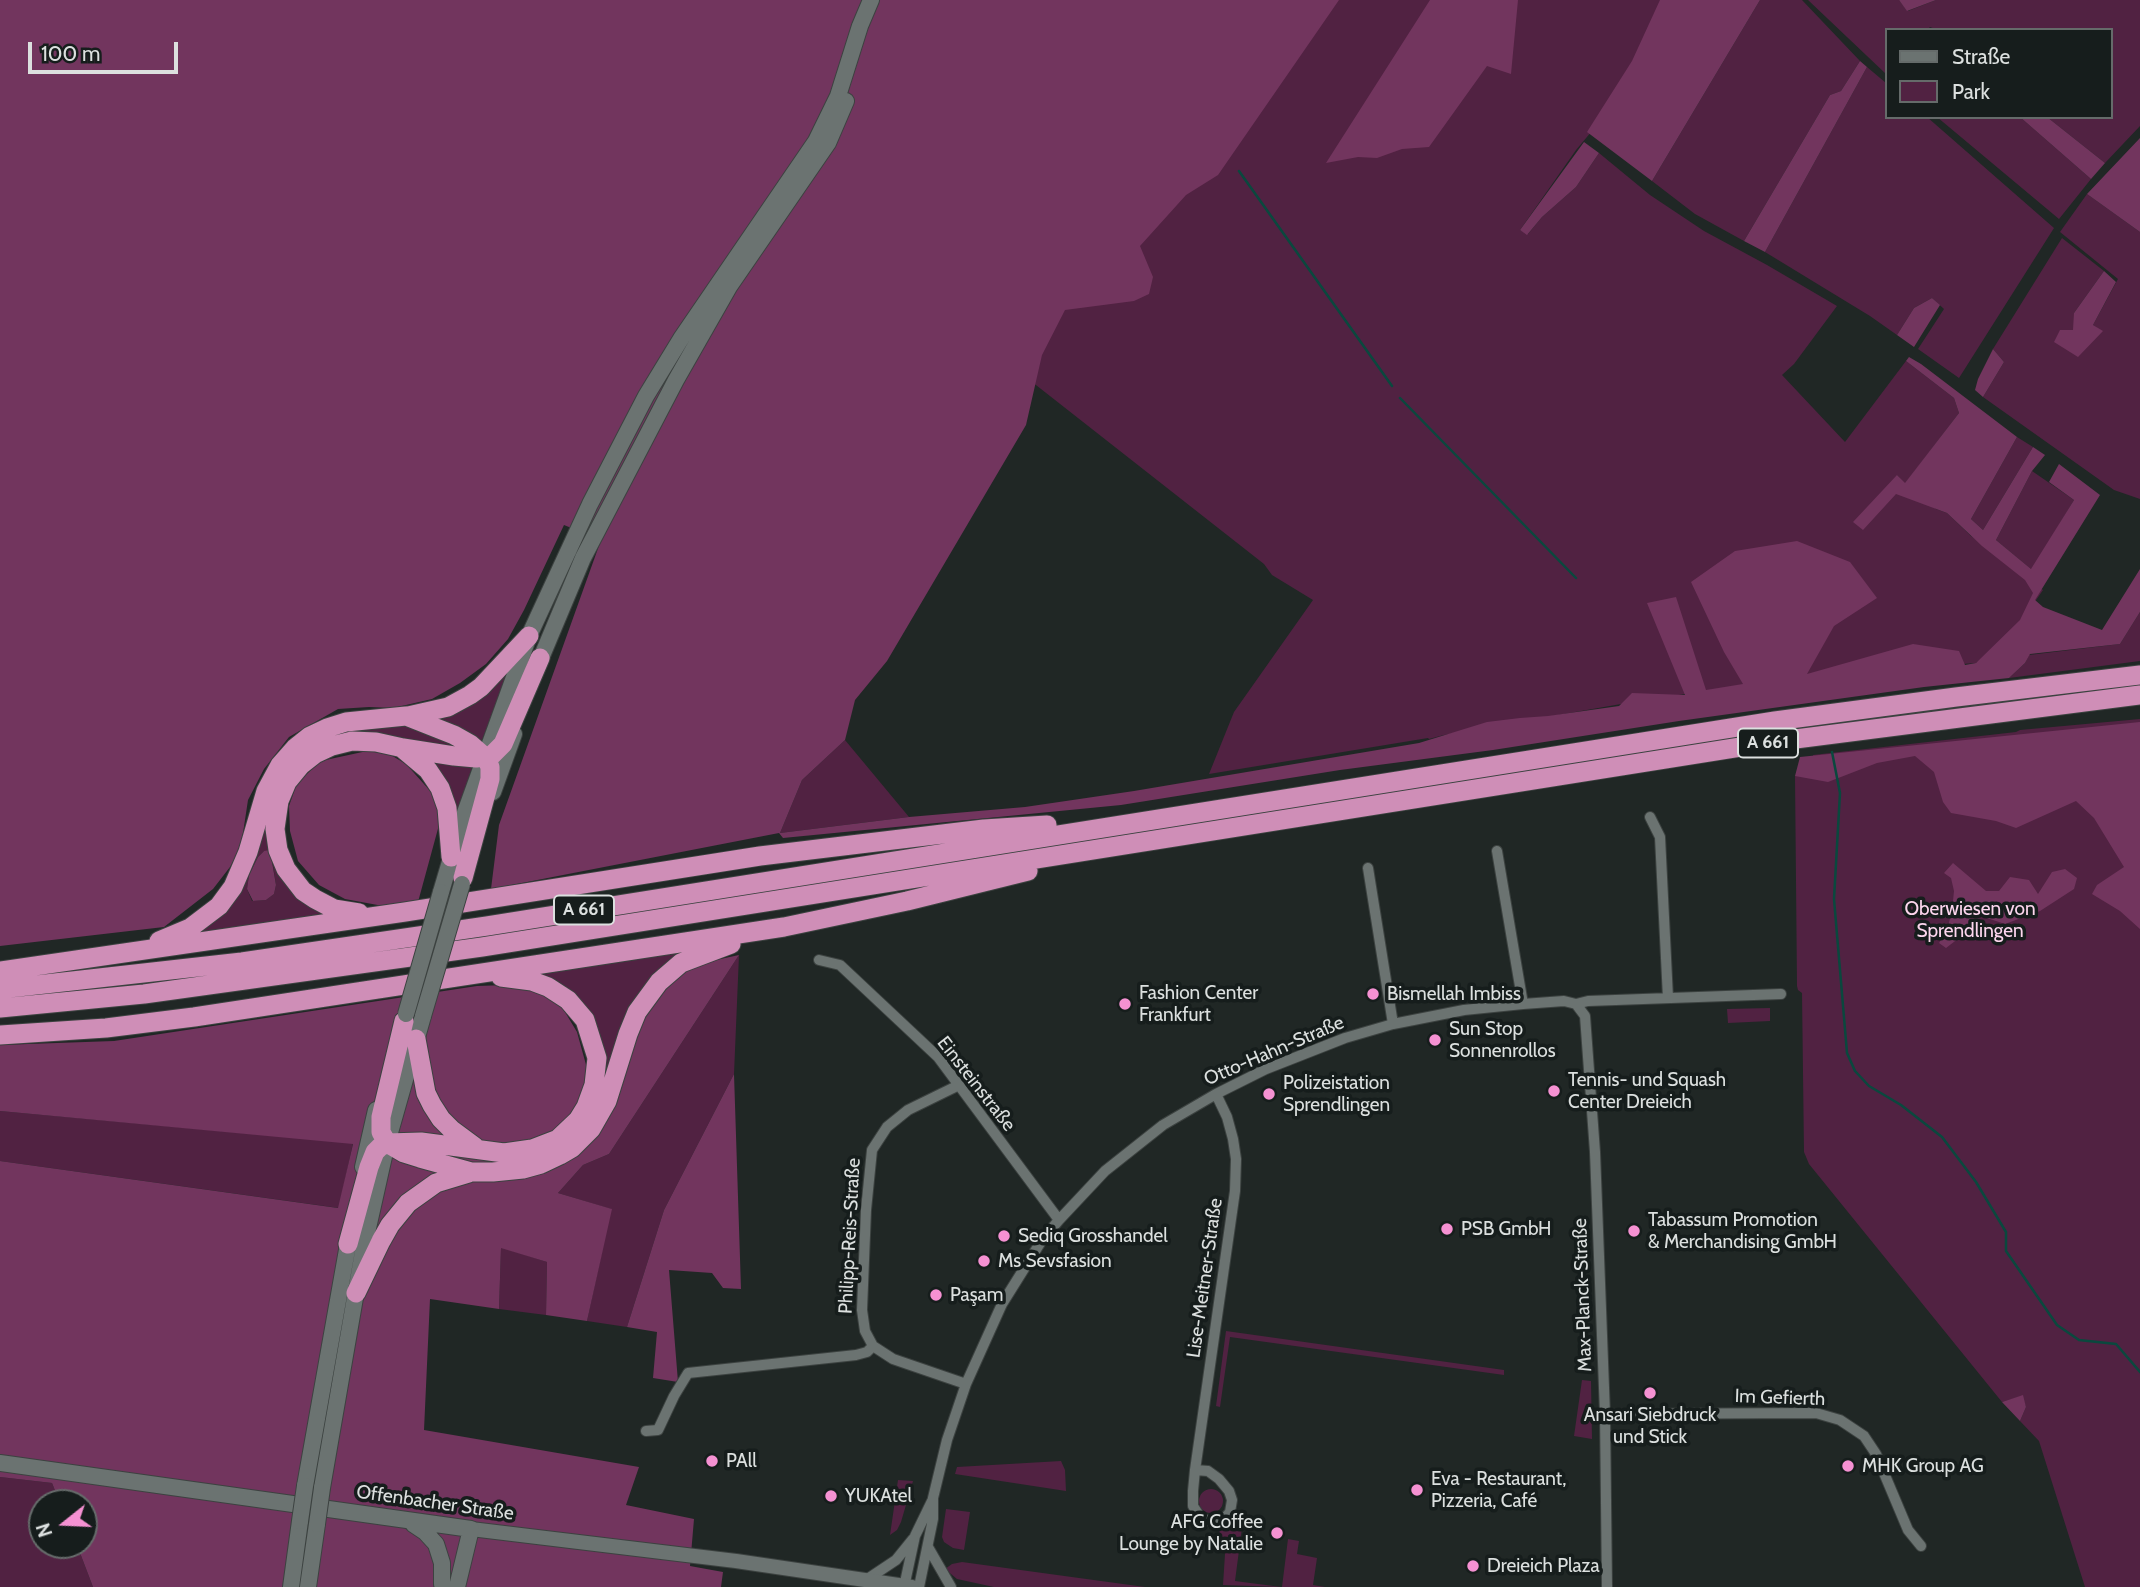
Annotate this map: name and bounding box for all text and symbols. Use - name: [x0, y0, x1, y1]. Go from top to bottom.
- scale bar: [32, 28, 182, 72]
- legend: [1884, 28, 2112, 119]
- text: 100 m: [41, 41, 100, 66]
- text: Straße: [1952, 44, 2010, 69]
- text: Park: [1952, 79, 1990, 104]
- road number: A 661: [1738, 728, 1798, 758]
- road number: A 661: [554, 896, 614, 925]
- park label: Oberwiesen von Sprendlingen: [1904, 898, 2036, 942]
- place label: Fashion Center Frankfurt: [1139, 982, 1258, 1026]
- place label: Bismellah Imbiss: [1387, 983, 1521, 1005]
- marker: Bismellah Imbiss: [1365, 986, 1381, 1002]
- marker: Fashion Center Frankfurt: [1117, 996, 1133, 1012]
- street label: Otto-Hahn-Straße: [1201, 1011, 1347, 1091]
- place label: Sun Stop Sonnenrollos: [1449, 1018, 1556, 1062]
- street label: Einsteinstraße: [932, 1032, 1020, 1136]
- marker: Sun Stop Sonnenrollos: [1427, 1032, 1443, 1048]
- place label: Tennis- und Squash Center Dreieich: [1568, 1069, 1726, 1113]
- place label: Polizeistation Sprendlingen: [1283, 1072, 1390, 1116]
- marker: Tennis- und Squash Center Dreieich: [1546, 1083, 1562, 1099]
- marker: Polizeistation Sprendlingen: [1261, 1086, 1277, 1102]
- street label: Philipp-Reis-Straße: [835, 1157, 865, 1315]
- street label: Lise-Meitner-Straße: [1183, 1197, 1227, 1359]
- place label: Tabassum Promotion & Merchandising GmbH: [1648, 1209, 1837, 1253]
- place label: PSB GmbH: [1461, 1218, 1551, 1240]
- street label: Max-Planck-Straße: [1569, 1218, 1597, 1372]
- marker: PSB GmbH: [1439, 1221, 1455, 1237]
- marker: Tabassum Promotion & Merchandising GmbH: [1626, 1223, 1642, 1239]
- place label: Sediq Grosshandel: [1018, 1225, 1168, 1247]
- marker: Sediq Grosshandel: [996, 1228, 1012, 1244]
- place label: Ms Sevsfasion: [998, 1250, 1112, 1272]
- marker: Ms Sevsfasion: [976, 1253, 992, 1269]
- place label: Paşam: [950, 1284, 1003, 1306]
- marker: Paşam: [928, 1287, 944, 1303]
- marker: Ansari Siebdruck und Stick: [1642, 1385, 1658, 1401]
- street label: Im Gefierth: [1734, 1385, 1826, 1411]
- place label: Ansari Siebdruck und Stick: [1584, 1404, 1716, 1448]
- place label: PAll: [726, 1450, 757, 1472]
- marker: PAll: [704, 1453, 720, 1469]
- place label: MHK Group AG: [1862, 1455, 1984, 1477]
- marker: MHK Group AG: [1840, 1458, 1856, 1474]
- place label: Eva - Restaurant, Pizzeria, Café: [1431, 1468, 1566, 1512]
- street label: Offenbacher Straße: [355, 1481, 515, 1525]
- marker: Eva - Restaurant, Pizzeria, Café: [1409, 1482, 1425, 1498]
- place label: YUKAtel: [845, 1485, 912, 1507]
- marker: YUKAtel: [823, 1488, 839, 1504]
- north arrow: [28, 1489, 98, 1559]
- place label: AFG Coffee Lounge by Natalie: [1119, 1511, 1263, 1555]
- text: N: [31, 1520, 57, 1540]
- marker: AFG Coffee Lounge by Natalie: [1269, 1525, 1285, 1541]
- place label: Dreieich Plaza: [1487, 1555, 1600, 1577]
- marker: Dreieich Plaza: [1465, 1558, 1481, 1574]

